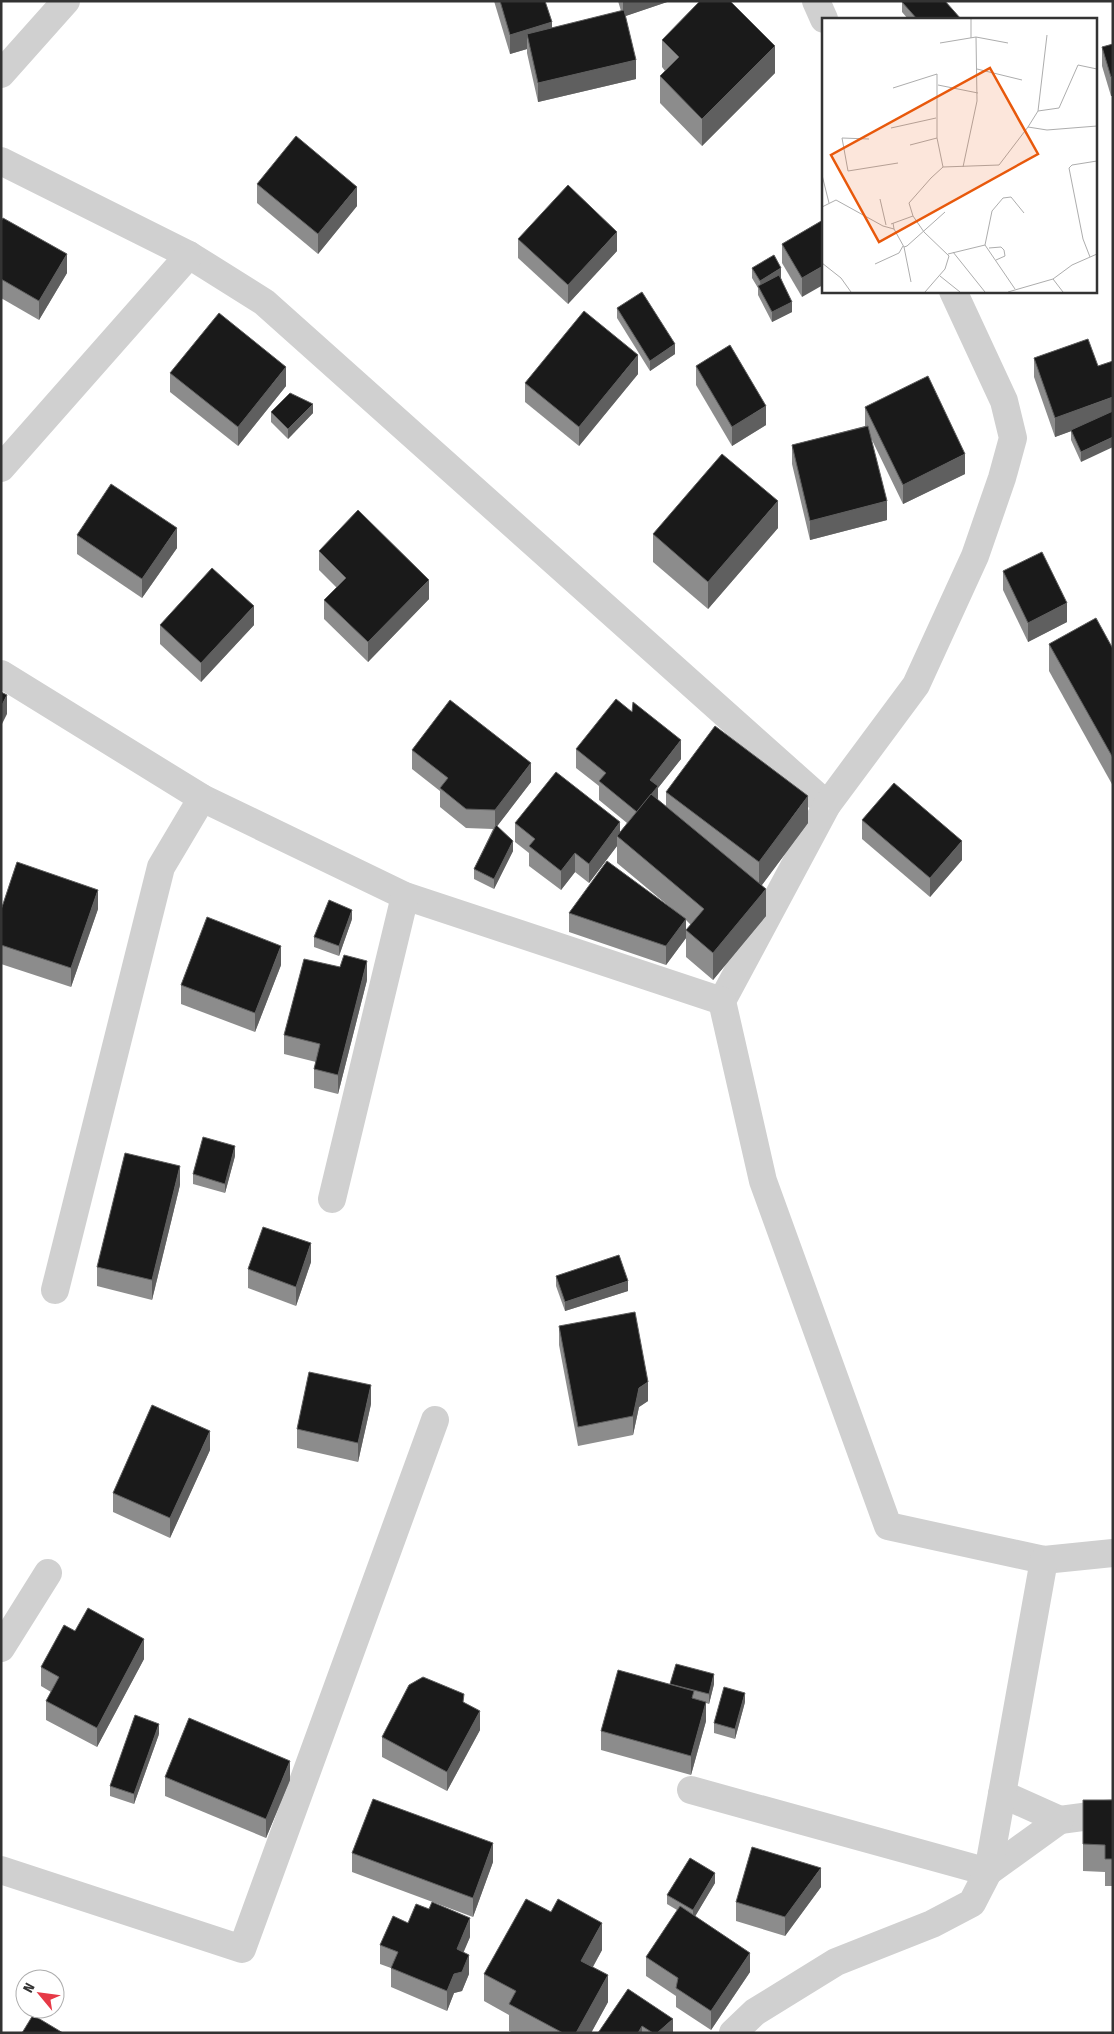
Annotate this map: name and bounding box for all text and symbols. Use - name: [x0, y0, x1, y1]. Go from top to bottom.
- inset map: [822, 18, 1096, 292]
- north arrow: [15, 1969, 65, 2019]
- text: N: [20, 1980, 39, 1996]

